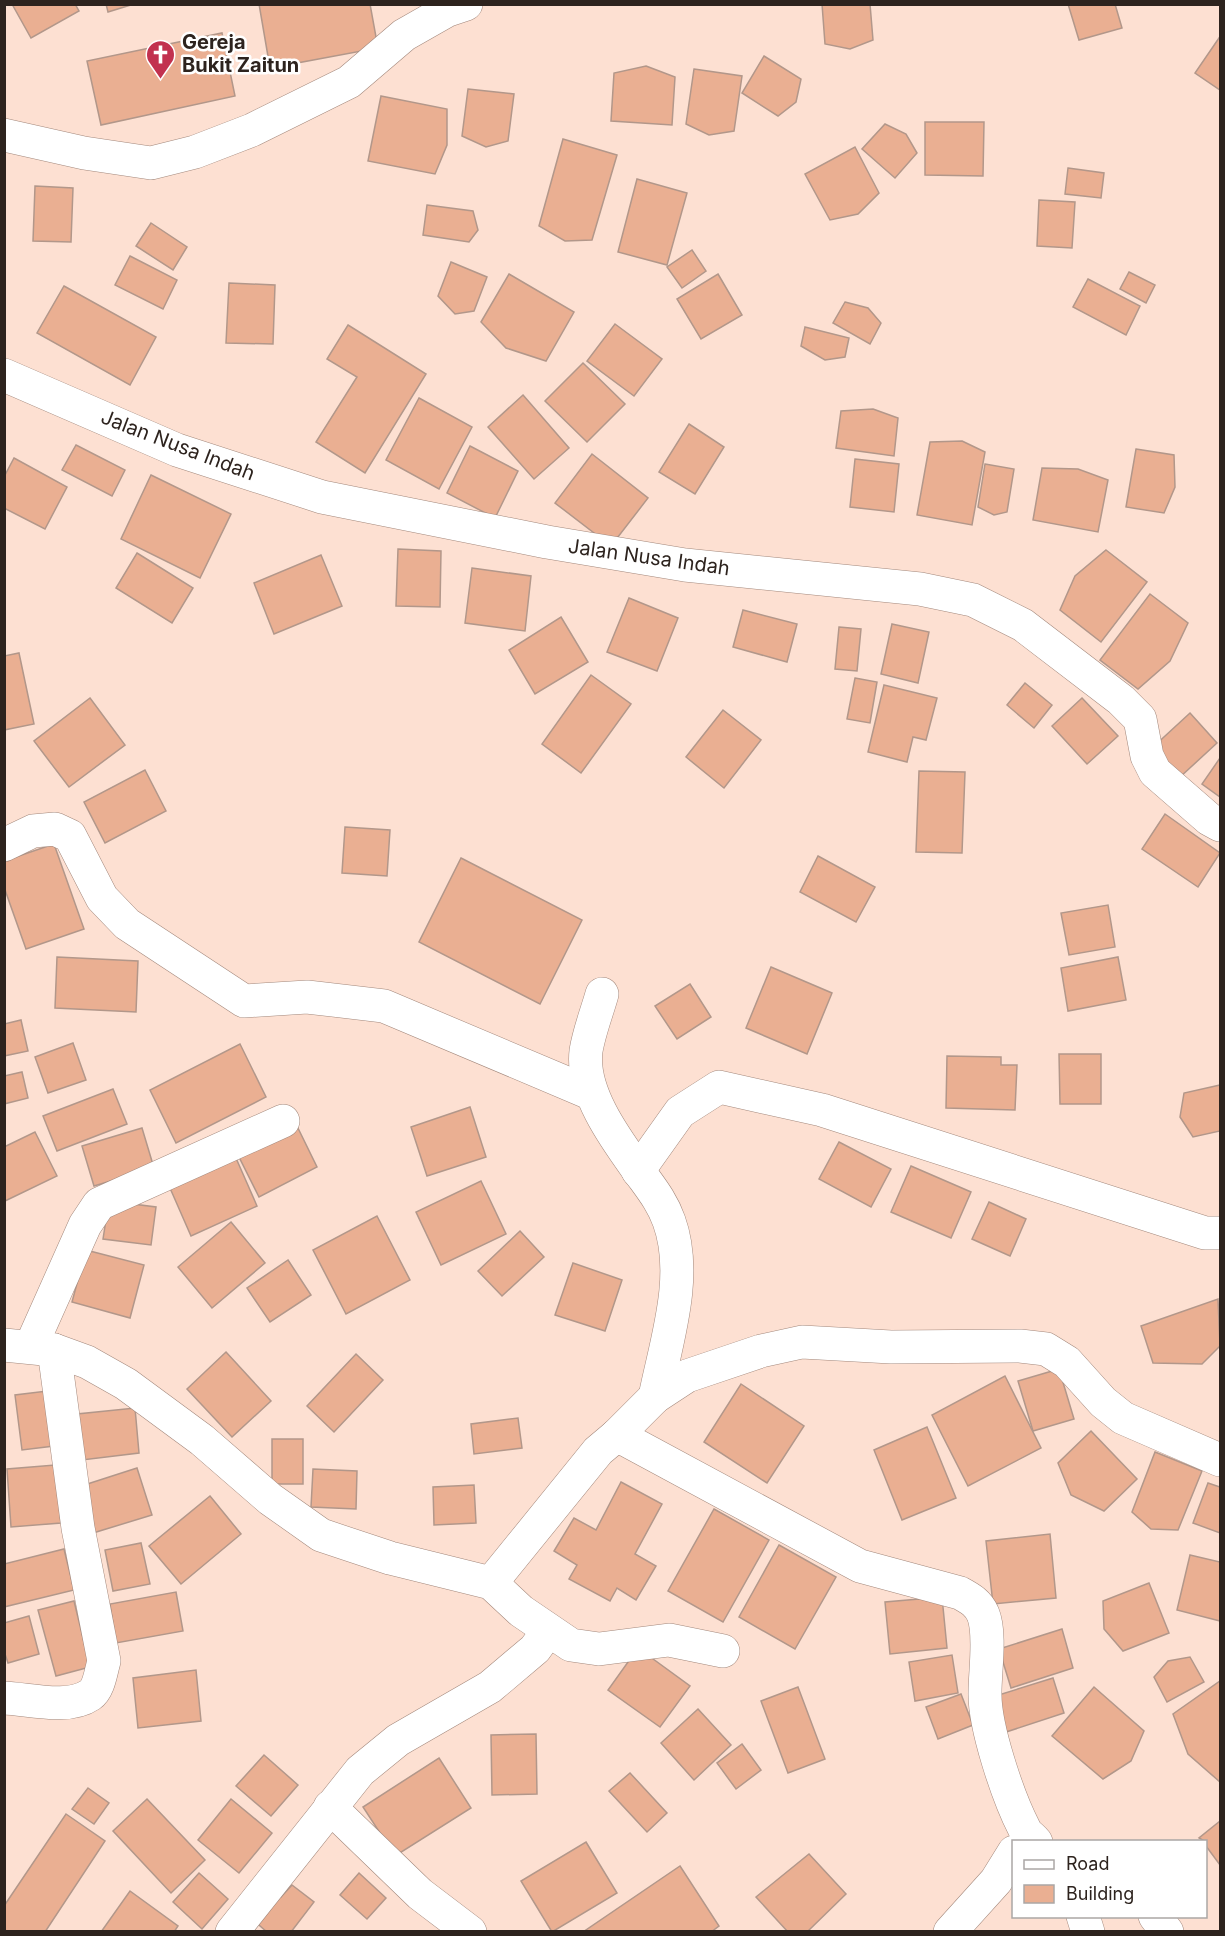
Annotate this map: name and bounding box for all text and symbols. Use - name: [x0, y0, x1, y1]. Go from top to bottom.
- place label: Gereja Bukit Zaitun: [182, 30, 299, 77]
- church icon: Gereja Bukit Zaitun: [145, 38, 177, 80]
- street label: Jalan Nusa Indah: [98, 405, 258, 485]
- street label: Jalan Nusa Indah: [567, 534, 731, 580]
- legend: [1012, 1840, 1207, 1918]
- text: Road: [1066, 1853, 1109, 1874]
- text: Building: [1066, 1883, 1134, 1904]

